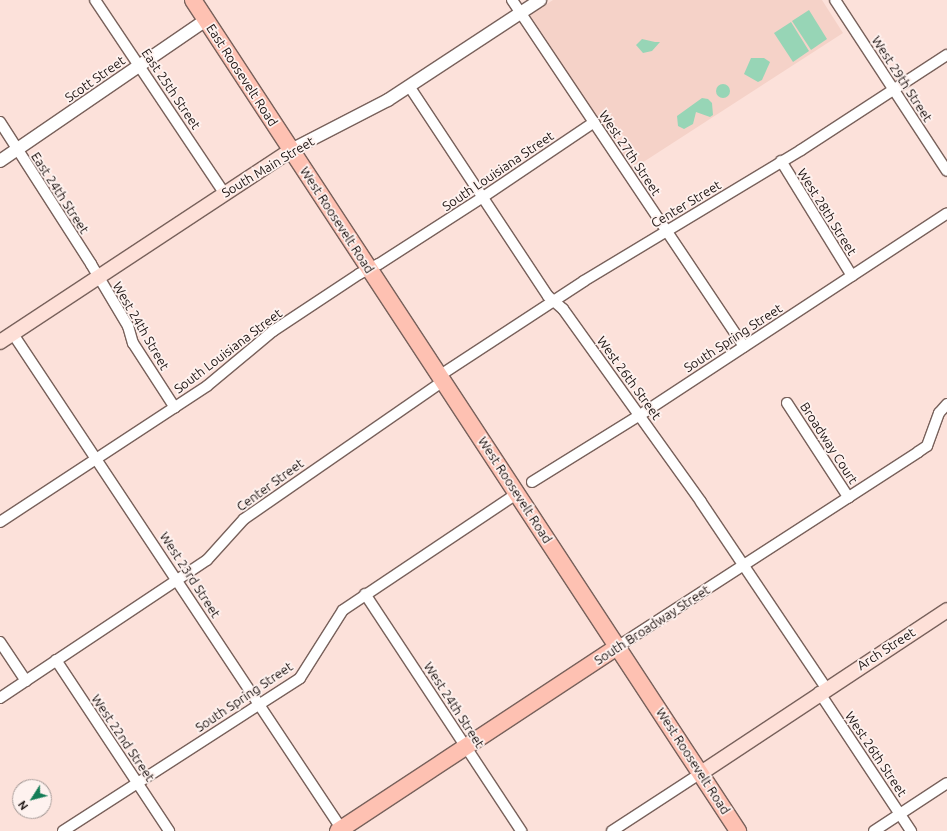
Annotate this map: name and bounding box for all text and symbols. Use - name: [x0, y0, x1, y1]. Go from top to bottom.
- street label: East Roosevelt Road: [203, 21, 281, 129]
- street label: West 29th Street: [868, 33, 936, 125]
- street label: East 25th Street: [138, 46, 204, 132]
- street label: Scott Street: [62, 53, 128, 105]
- street label: West 27th Street: [596, 108, 664, 198]
- street label: South Louisiana Street: [439, 128, 557, 214]
- street label: South Main Street: [219, 133, 317, 201]
- street label: East 24th Street: [28, 149, 92, 237]
- street label: West Roosevelt Road: [297, 164, 377, 276]
- street label: West 28th Street: [794, 166, 860, 258]
- street label: Center Street: [648, 177, 724, 231]
- street label: West 24th Street: [109, 279, 173, 373]
- street label: South Spring Street: [681, 300, 785, 376]
- street label: South Louisiana Street: [171, 305, 285, 397]
- street label: West 26th Street: [594, 333, 664, 423]
- street label: Broadway Court: [797, 399, 861, 487]
- street label: West Roosevelt Road: [475, 434, 555, 546]
- street label: Center Street: [233, 455, 307, 515]
- street label: West 23rd Street: [156, 529, 224, 621]
- street label: South Broadway Street: [591, 582, 713, 668]
- street label: Arch Street: [854, 624, 918, 674]
- street label: South Spring Street: [192, 659, 296, 735]
- street label: West 24th Street: [420, 659, 488, 751]
- street label: West 22nd Street: [88, 691, 158, 785]
- street label: West Roosevelt Road: [653, 705, 733, 817]
- street label: West 26th Street: [842, 709, 910, 799]
- north arrow: [12, 779, 52, 819]
- text: N: [16, 799, 30, 812]

